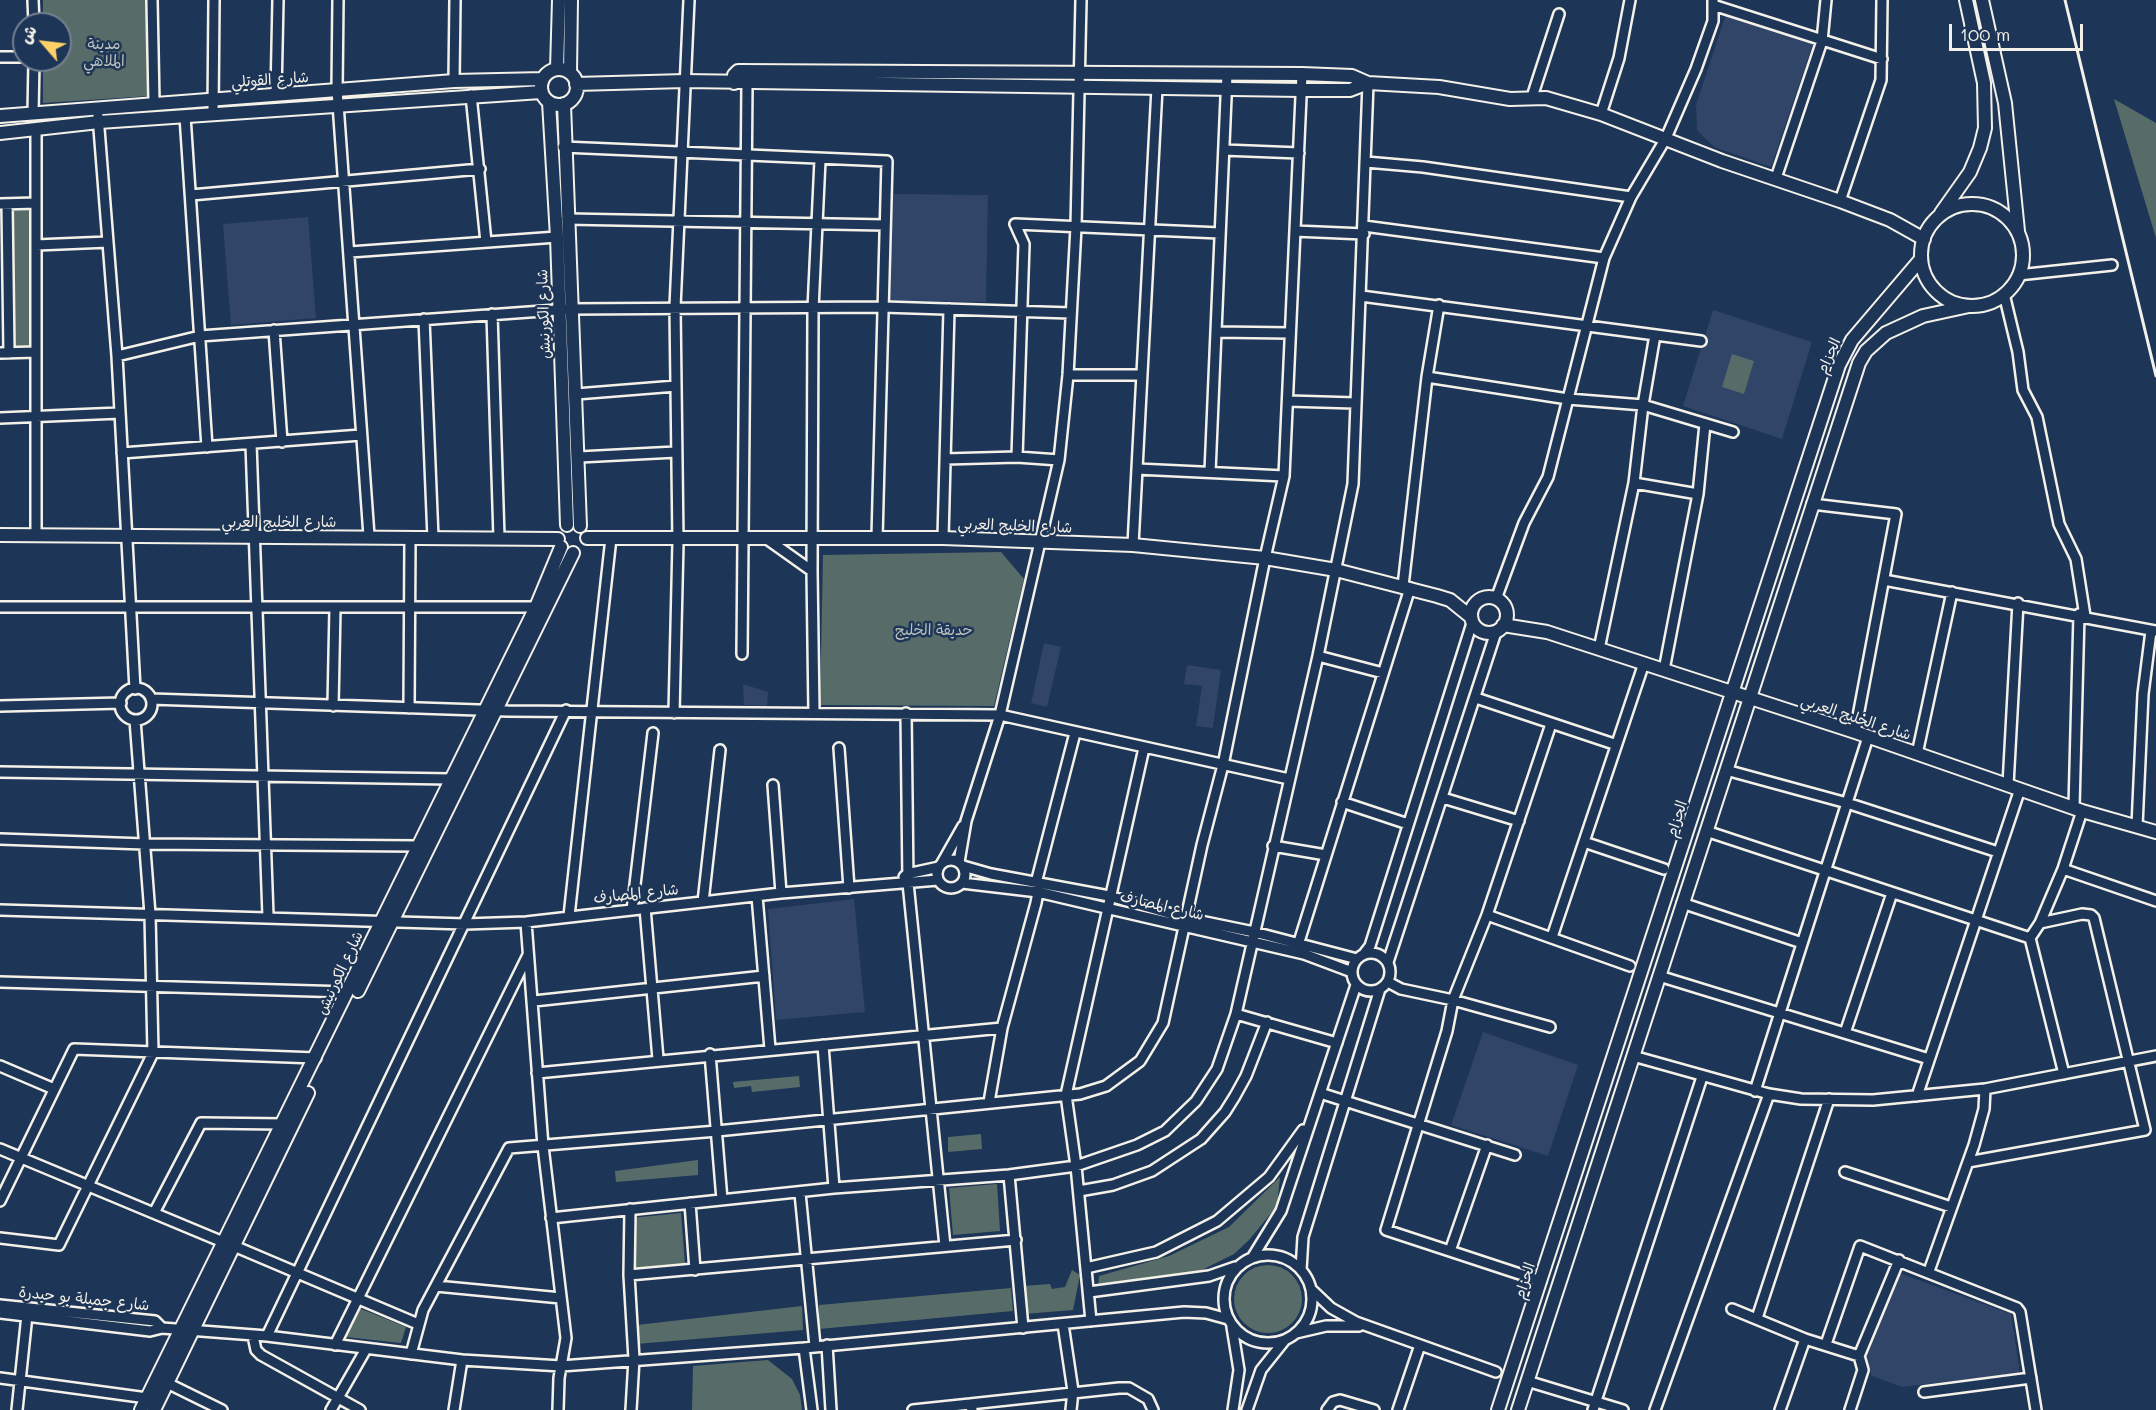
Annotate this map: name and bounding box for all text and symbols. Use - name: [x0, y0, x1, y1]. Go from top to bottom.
- north arrow: [12, 12, 72, 72]
- scale bar: [1952, 12, 2086, 50]
- text: ش: [14, 22, 41, 47]
- text: 100 m: [1960, 22, 2010, 46]
- park label: مدينة الملاهي: [83, 35, 125, 70]
- street label: شارع القوتلي: [231, 68, 309, 92]
- street label: شارع الكورنيش: [533, 269, 555, 359]
- street label: الحزام: [1813, 335, 1845, 377]
- street label: شارع الخليج العربي: [222, 513, 336, 531]
- street label: شارع الخليج العربي: [957, 515, 1073, 537]
- park label: حديقة الخليج: [895, 621, 973, 639]
- street label: شارع الخليج العربي: [1799, 692, 1913, 744]
- street label: الحزام: [1663, 798, 1691, 840]
- street label: شارع المصارف: [592, 881, 680, 907]
- street label: شارع المصارف: [1118, 888, 1206, 924]
- street label: شارع الكورنيش: [313, 928, 367, 1018]
- street label: الحزام: [1511, 1260, 1539, 1302]
- street label: شارع جميلة بو حيدرة: [18, 1283, 150, 1315]

